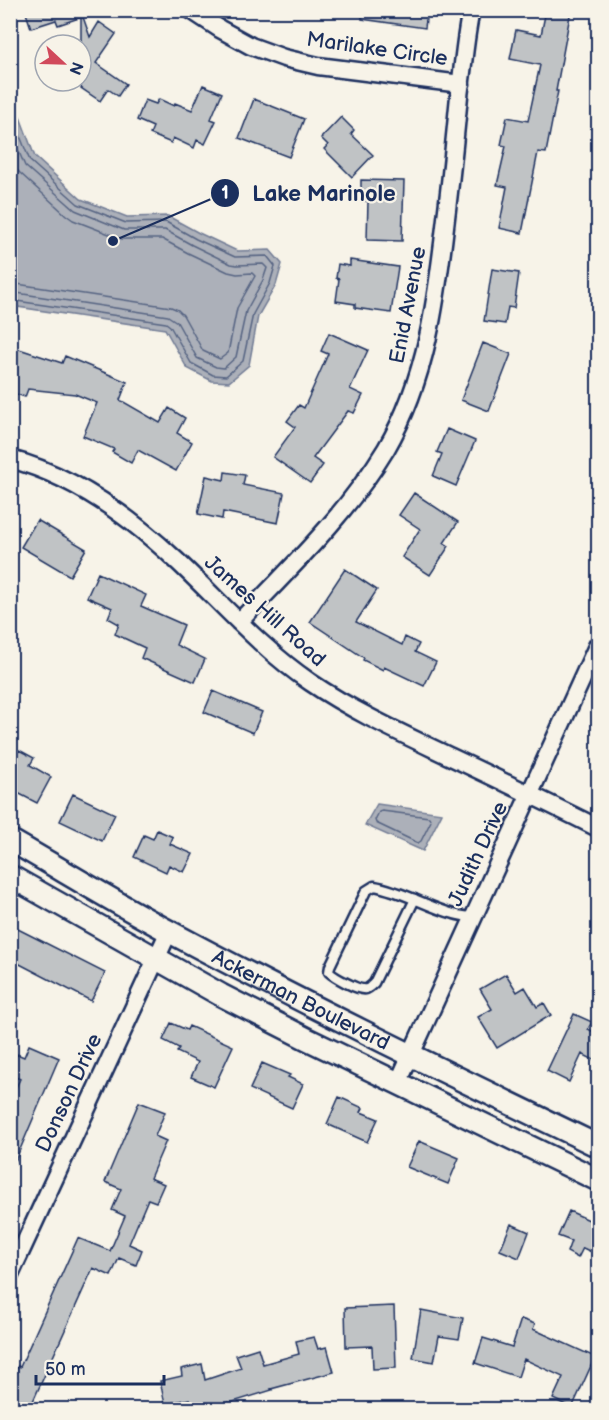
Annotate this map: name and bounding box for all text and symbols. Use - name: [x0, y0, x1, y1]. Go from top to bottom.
- street label: Marilake Circle: [305, 27, 449, 71]
- north arrow: [33, 33, 93, 93]
- text: N: [64, 59, 87, 77]
- callout: Lake Marinole: [210, 173, 407, 213]
- text: Lake Marinole: [252, 181, 396, 208]
- text: 1: [221, 183, 229, 204]
- street label: Enid Avenue: [384, 244, 432, 366]
- street label: James Hill Road: [199, 550, 331, 672]
- street label: Judith Drive: [443, 798, 513, 910]
- street label: Ackerman Boulevard: [208, 944, 394, 1055]
- street label: Donson Drive: [31, 1030, 107, 1156]
- scale bar: [36, 1348, 164, 1386]
- text: 50 m: [45, 1359, 86, 1380]

